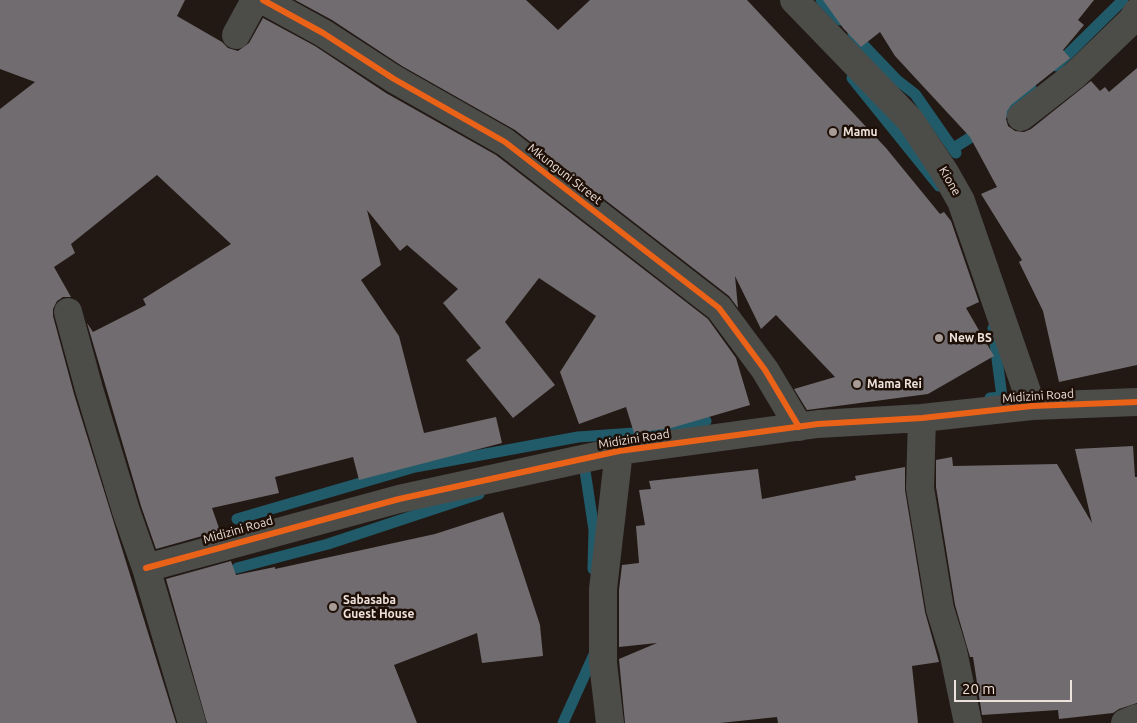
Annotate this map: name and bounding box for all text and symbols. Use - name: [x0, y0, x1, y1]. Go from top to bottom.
- place label: Mamu: [843, 125, 878, 139]
- marker: Mamu: [827, 126, 839, 138]
- street label: Mkunguni Street: [525, 141, 605, 207]
- street label: Kione: [936, 164, 964, 198]
- place label: New BS: [949, 331, 992, 345]
- marker: New BS: [933, 332, 945, 344]
- place label: Mama Rei: [867, 377, 922, 391]
- marker: Mama Rei: [851, 378, 863, 390]
- street label: Midizini Road: [1002, 386, 1074, 406]
- street label: Midizini Road: [597, 426, 671, 452]
- street label: Midizini Road: [201, 513, 275, 547]
- place label: Sabasaba Guest House: [343, 593, 414, 621]
- marker: Sabasaba Guest House: [327, 601, 339, 613]
- scale bar: [957, 670, 1074, 702]
- text: 20 m: [962, 680, 995, 697]

